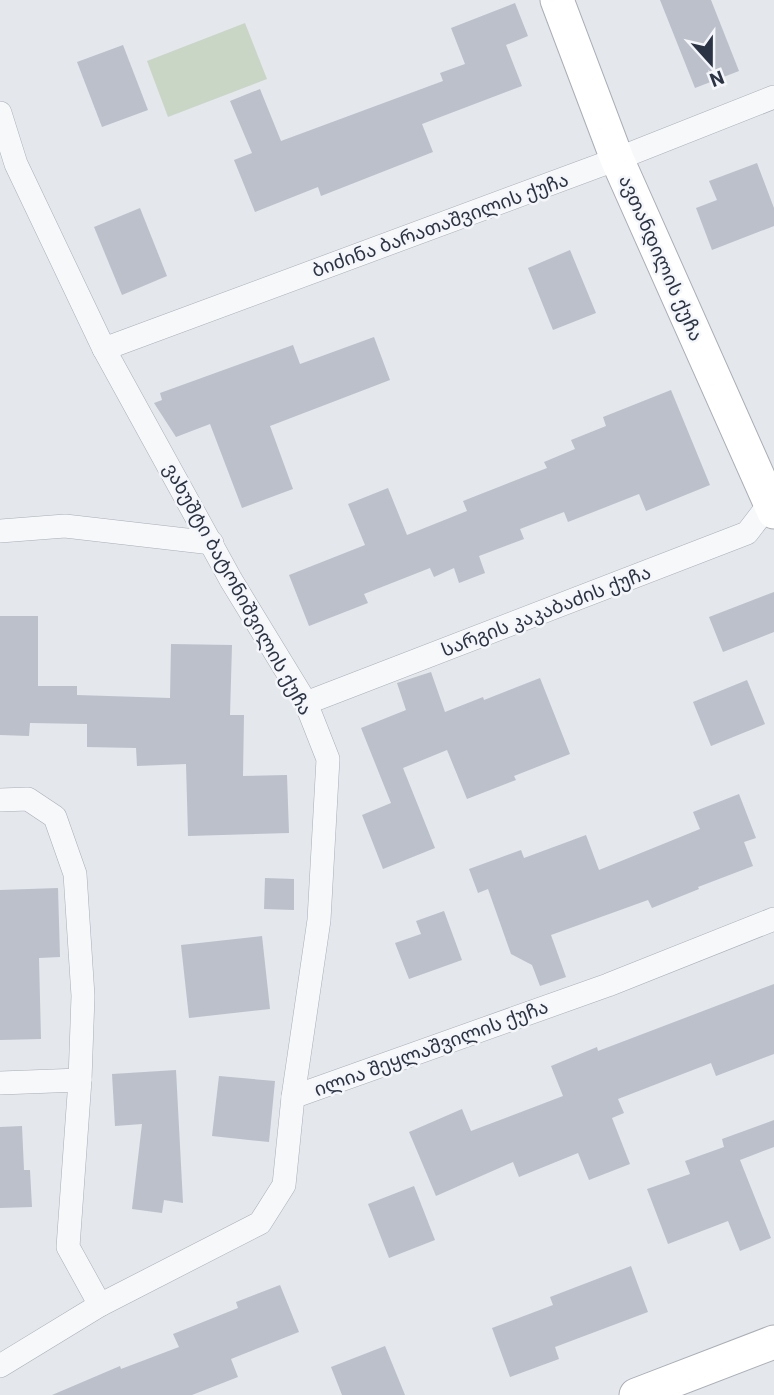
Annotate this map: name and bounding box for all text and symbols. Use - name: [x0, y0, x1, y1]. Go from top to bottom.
- north arrow: [676, 28, 746, 98]
- text: N: [707, 65, 727, 92]
- street label: ბიძინა ბარათაშვილის ქუჩა: [309, 168, 572, 283]
- street label: ავთანდილის ქუჩა: [613, 171, 708, 345]
- street label: ვახუშტი ბატონიშვილის ქუჩა: [158, 459, 317, 720]
- street label: სარგის კაკაბაძის ქუჩა: [438, 560, 654, 662]
- street label: ილია შეყლაშვილის ქუჩა: [311, 995, 552, 1102]

